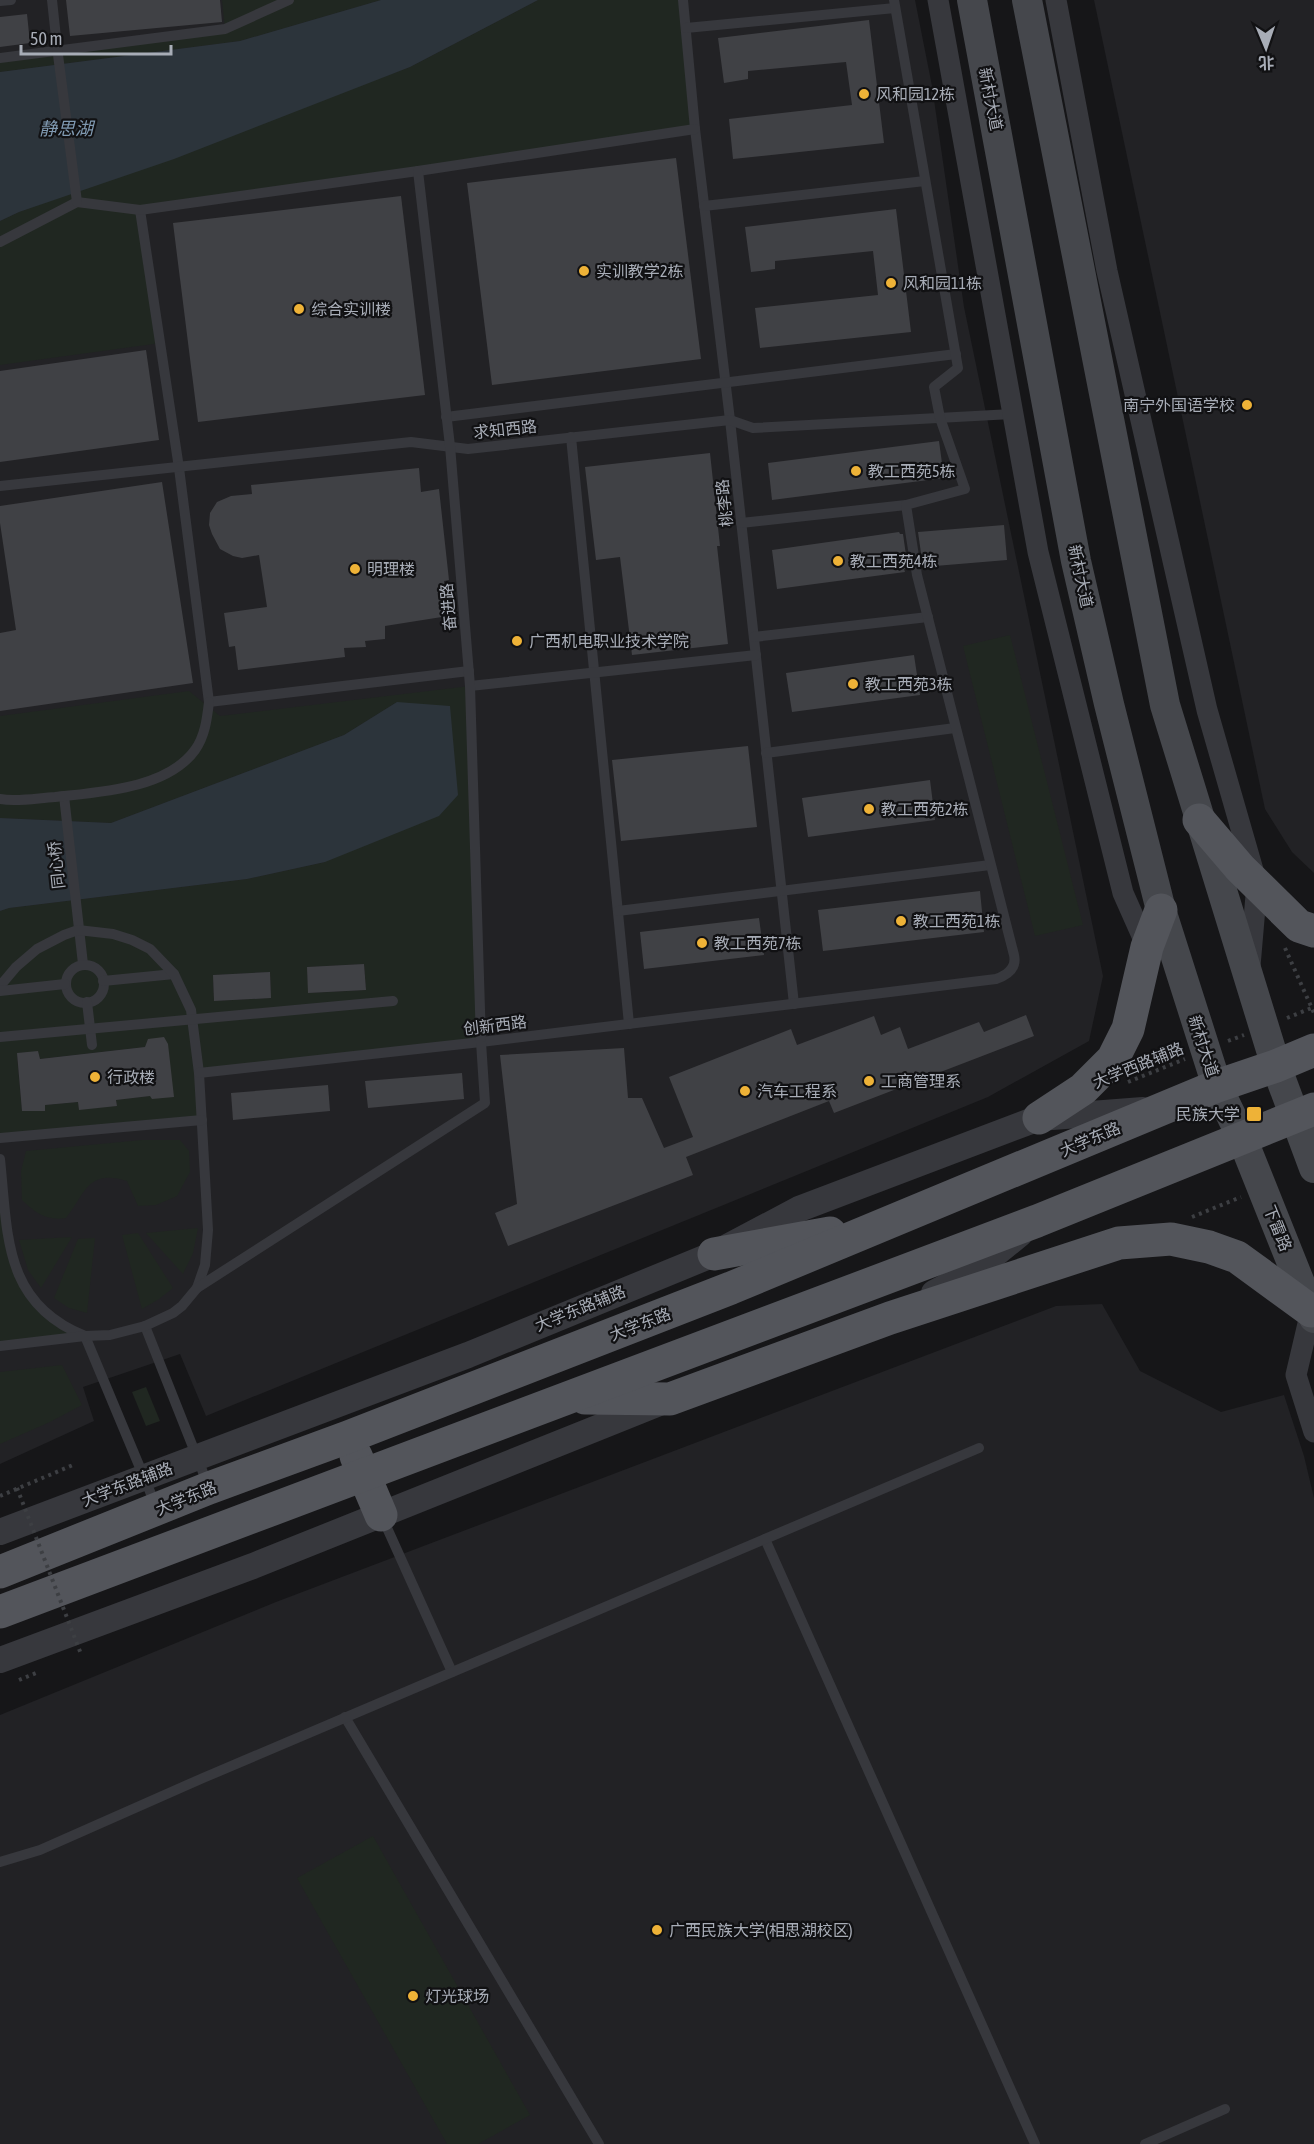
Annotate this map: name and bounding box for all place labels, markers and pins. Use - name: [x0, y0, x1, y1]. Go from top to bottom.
- place label: 风和园12栋: [876, 85, 955, 103]
- marker: 风和园12栋: [857, 87, 871, 101]
- place label: 实训教学2栋: [596, 262, 684, 280]
- marker: 实训教学2栋: [577, 264, 591, 278]
- place label: 风和园11栋: [903, 274, 982, 292]
- marker: 风和园11栋: [884, 276, 898, 290]
- place label: 综合实训楼: [311, 300, 391, 318]
- marker: 综合实训楼: [292, 302, 306, 316]
- place label: 南宁外国语学校: [1123, 396, 1235, 414]
- marker: 南宁外国语学校: [1240, 398, 1254, 412]
- place label: 教工西苑5栋: [868, 462, 956, 480]
- marker: 教工西苑5栋: [849, 464, 863, 478]
- place label: 教工西苑4栋: [850, 552, 938, 570]
- marker: 教工西苑4栋: [831, 554, 845, 568]
- place label: 明理楼: [367, 560, 415, 578]
- marker: 明理楼: [348, 562, 362, 576]
- place label: 广西机电职业技术学院: [529, 632, 689, 650]
- marker: 广西机电职业技术学院: [510, 634, 524, 648]
- place label: 教工西苑3栋: [865, 675, 953, 693]
- marker: 教工西苑3栋: [846, 677, 860, 691]
- place label: 教工西苑2栋: [881, 800, 969, 818]
- marker: 教工西苑2栋: [862, 802, 876, 816]
- place label: 教工西苑1栋: [913, 912, 1001, 930]
- marker: 教工西苑1栋: [894, 914, 908, 928]
- place label: 教工西苑7栋: [714, 934, 802, 952]
- marker: 教工西苑7栋: [695, 936, 709, 950]
- place label: 行政楼: [107, 1068, 155, 1086]
- marker: 行政楼: [88, 1070, 102, 1084]
- place label: 工商管理系: [881, 1072, 961, 1090]
- marker: 工商管理系: [862, 1074, 876, 1088]
- place label: 汽车工程系: [757, 1082, 837, 1100]
- marker: 汽车工程系: [738, 1084, 752, 1098]
- place label: 民族大学: [1176, 1105, 1240, 1123]
- marker: 民族大学: [1245, 1105, 1263, 1123]
- place label: 广西民族大学(相思湖校区): [669, 1921, 853, 1940]
- marker: 广西民族大学(相思湖校区): [650, 1923, 664, 1937]
- place label: 灯光球场: [425, 1987, 489, 2005]
- marker: 灯光球场: [406, 1989, 420, 2003]

